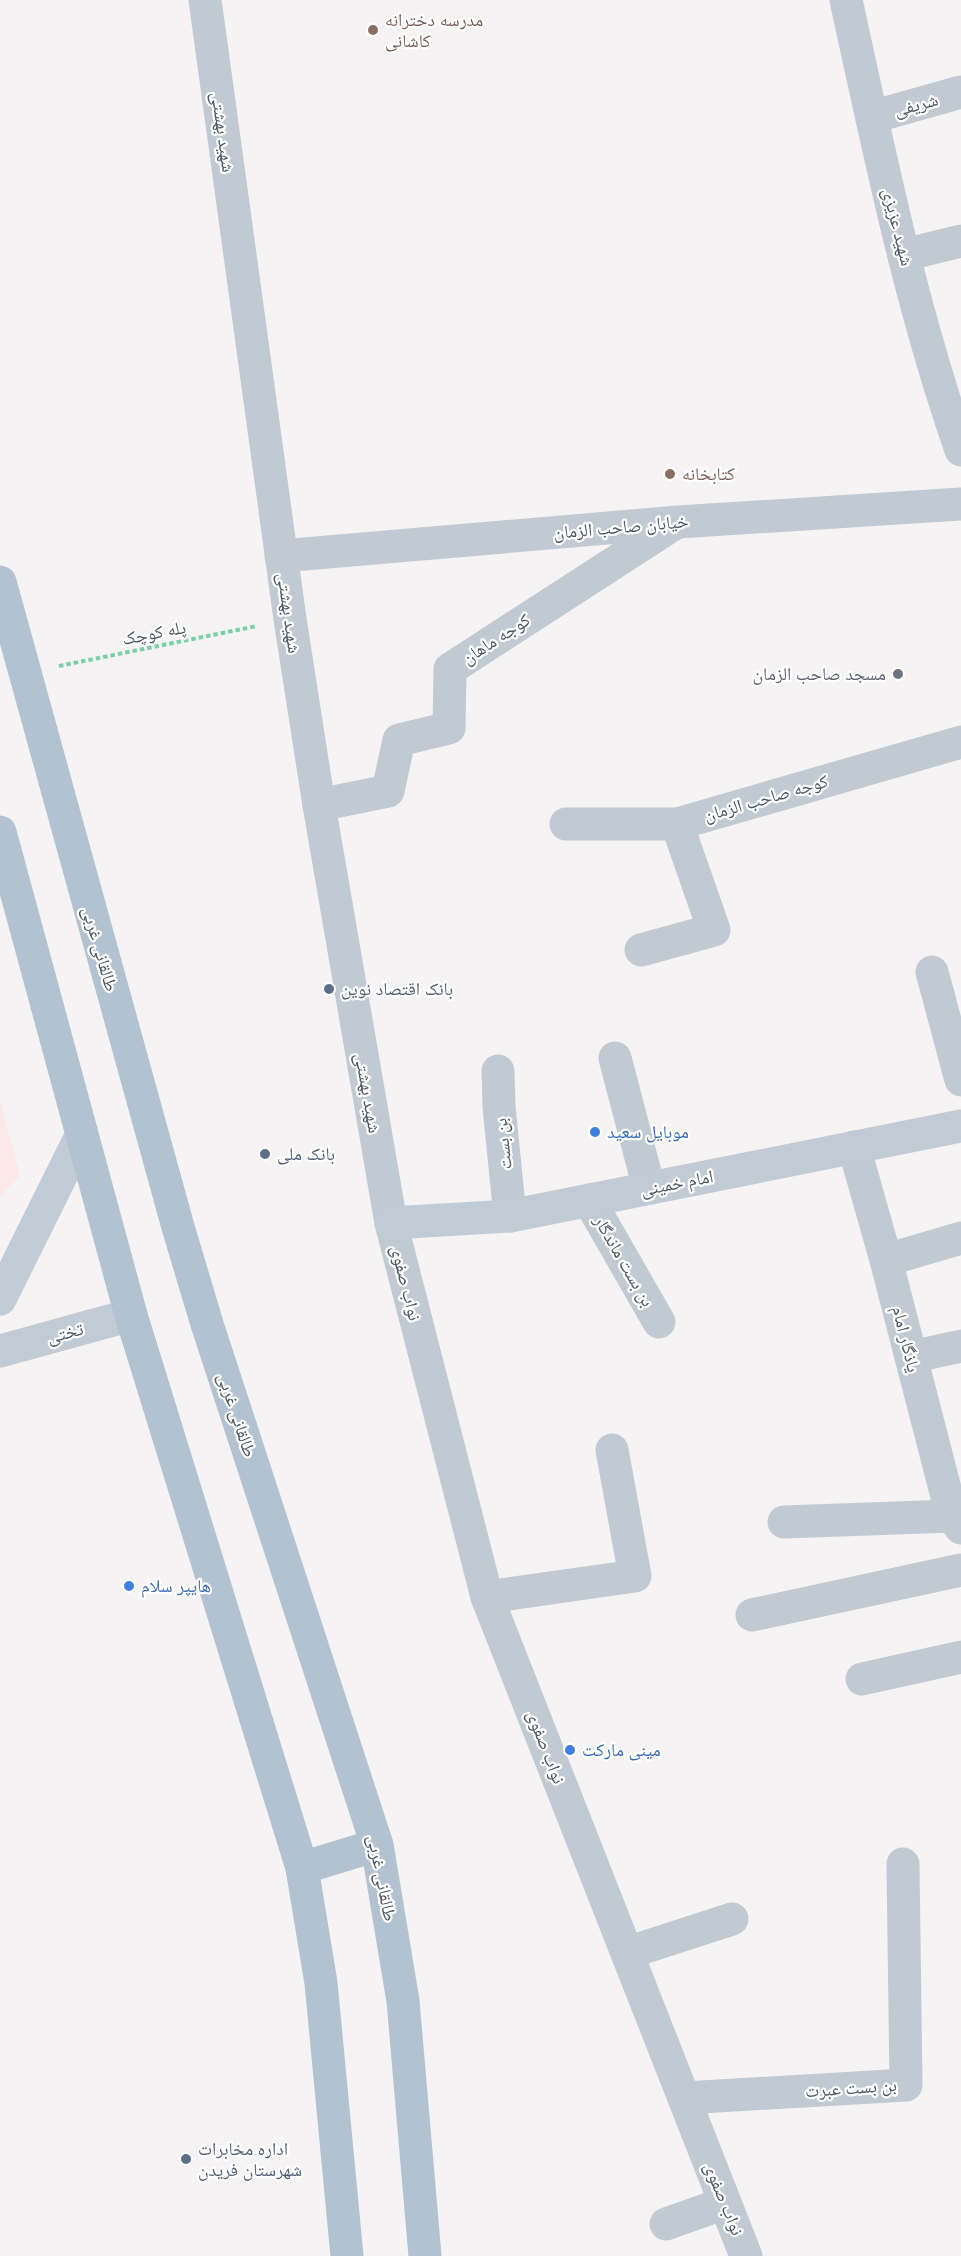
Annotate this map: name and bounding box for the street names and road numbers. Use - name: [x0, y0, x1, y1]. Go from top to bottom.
- street label: شریفی: [891, 88, 940, 121]
- street label: شهید بهشتی: [206, 90, 241, 174]
- street label: شهید عزیزی: [878, 186, 919, 268]
- street label: خیابان صاحب الزمان: [553, 509, 689, 544]
- street label: شهید بهشتی: [272, 571, 307, 655]
- street label: کوجه ماهان: [457, 608, 535, 669]
- street label: پله کوچک: [120, 615, 188, 650]
- street label: کوجه صاحب الزمان: [701, 769, 831, 826]
- street label: طالقانی غربی: [77, 904, 124, 994]
- street label: شهید بهشتی: [350, 1051, 387, 1135]
- street label: بن بست: [488, 1117, 517, 1171]
- street label: امام خمینی: [639, 1164, 715, 1202]
- street label: بن بست ماندگار: [589, 1210, 660, 1311]
- street label: نواب صفوی: [386, 1243, 427, 1323]
- street label: یاذگار امام: [886, 1303, 926, 1375]
- street label: تختی: [44, 1317, 86, 1348]
- street label: طالقانی غربی: [213, 1370, 262, 1460]
- street label: نواب صفوی: [522, 1707, 571, 1787]
- street label: طالقانی غربی: [363, 1833, 402, 1923]
- street label: بن بست عبرت: [804, 2073, 898, 2102]
- street label: نواب صفوی: [699, 2159, 750, 2239]

